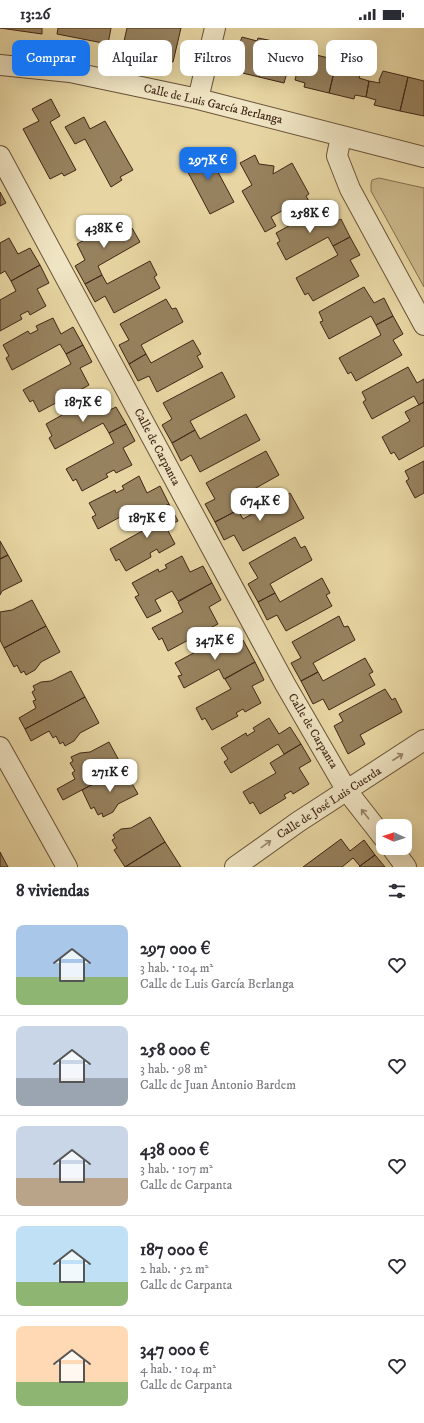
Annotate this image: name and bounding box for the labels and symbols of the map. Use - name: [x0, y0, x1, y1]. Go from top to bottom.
- street label: Calle de Luis García Berlanga: [142, 81, 285, 127]
- pin: 297K €: [175, 147, 241, 181]
- pin: 258K €: [277, 200, 343, 234]
- pin: 438K €: [71, 215, 137, 249]
- pin: 187K €: [50, 389, 116, 423]
- street label: Calle de Carpanta: [130, 406, 184, 489]
- pin: 674K €: [227, 488, 293, 522]
- pin: 187K €: [114, 505, 180, 539]
- pin: 347K €: [182, 627, 248, 661]
- street label: Calle de Carpanta: [285, 691, 342, 772]
- one-way arrow: [392, 753, 403, 761]
- pin: 271K €: [77, 759, 143, 793]
- street label: Calle de José Luis Cuerda: [274, 763, 385, 842]
- one-way arrow: [361, 808, 369, 819]
- north arrow: [376, 819, 412, 855]
- one-way arrow: [261, 840, 272, 848]

